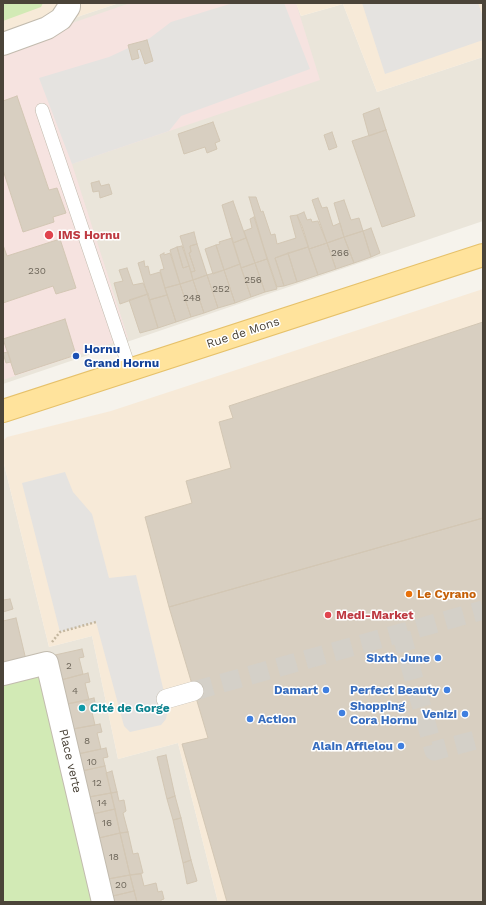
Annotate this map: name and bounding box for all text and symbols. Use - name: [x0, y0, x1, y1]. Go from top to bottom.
- place label: IMS Hornu: [58, 228, 120, 242]
- marker: IMS Hornu: [43, 229, 55, 241]
- house number: 266: [331, 247, 349, 259]
- house number: 230: [28, 265, 46, 277]
- house number: 256: [244, 274, 262, 286]
- house number: 252: [212, 283, 230, 295]
- house number: 248: [183, 292, 201, 304]
- street label: Rue de Mons: [205, 314, 281, 352]
- place label: Hornu Grand Hornu: [84, 342, 159, 370]
- marker: Hornu Grand Hornu: [71, 351, 81, 361]
- place label: Le Cyrano: [417, 587, 476, 601]
- marker: Le Cyrano: [404, 589, 414, 599]
- place label: Medi-Market: [336, 608, 413, 622]
- marker: Medi-Market: [323, 610, 333, 620]
- place label: Sixth June: [366, 651, 430, 665]
- marker: Sixth June: [433, 653, 443, 663]
- house number: 2: [66, 660, 72, 672]
- place label: Damart: [274, 683, 318, 697]
- place label: Perfect Beauty: [350, 683, 439, 697]
- house number: 4: [72, 685, 78, 697]
- marker: Damart: [321, 685, 331, 695]
- marker: Perfect Beauty: [442, 685, 452, 695]
- place label: Shopping Cora Hornu: [350, 699, 417, 727]
- place label: Cité de Gorge: [90, 701, 170, 715]
- marker: Cité de Gorge: [77, 703, 87, 713]
- place label: Venizi: [422, 707, 457, 721]
- marker: Shopping Cora Hornu: [337, 708, 347, 718]
- marker: Venizi: [460, 709, 470, 719]
- place label: Action: [258, 712, 296, 726]
- marker: Action: [245, 714, 255, 724]
- street label: Place verte: [56, 728, 84, 794]
- house number: 8: [84, 735, 90, 747]
- place label: Alain Afflelou: [312, 739, 393, 753]
- marker: Alain Afflelou: [396, 741, 406, 751]
- house number: 10: [87, 756, 97, 768]
- house number: 12: [92, 777, 102, 789]
- house number: 14: [97, 797, 107, 809]
- house number: 16: [102, 817, 112, 829]
- house number: 18: [109, 851, 119, 863]
- house number: 20: [115, 879, 127, 891]

